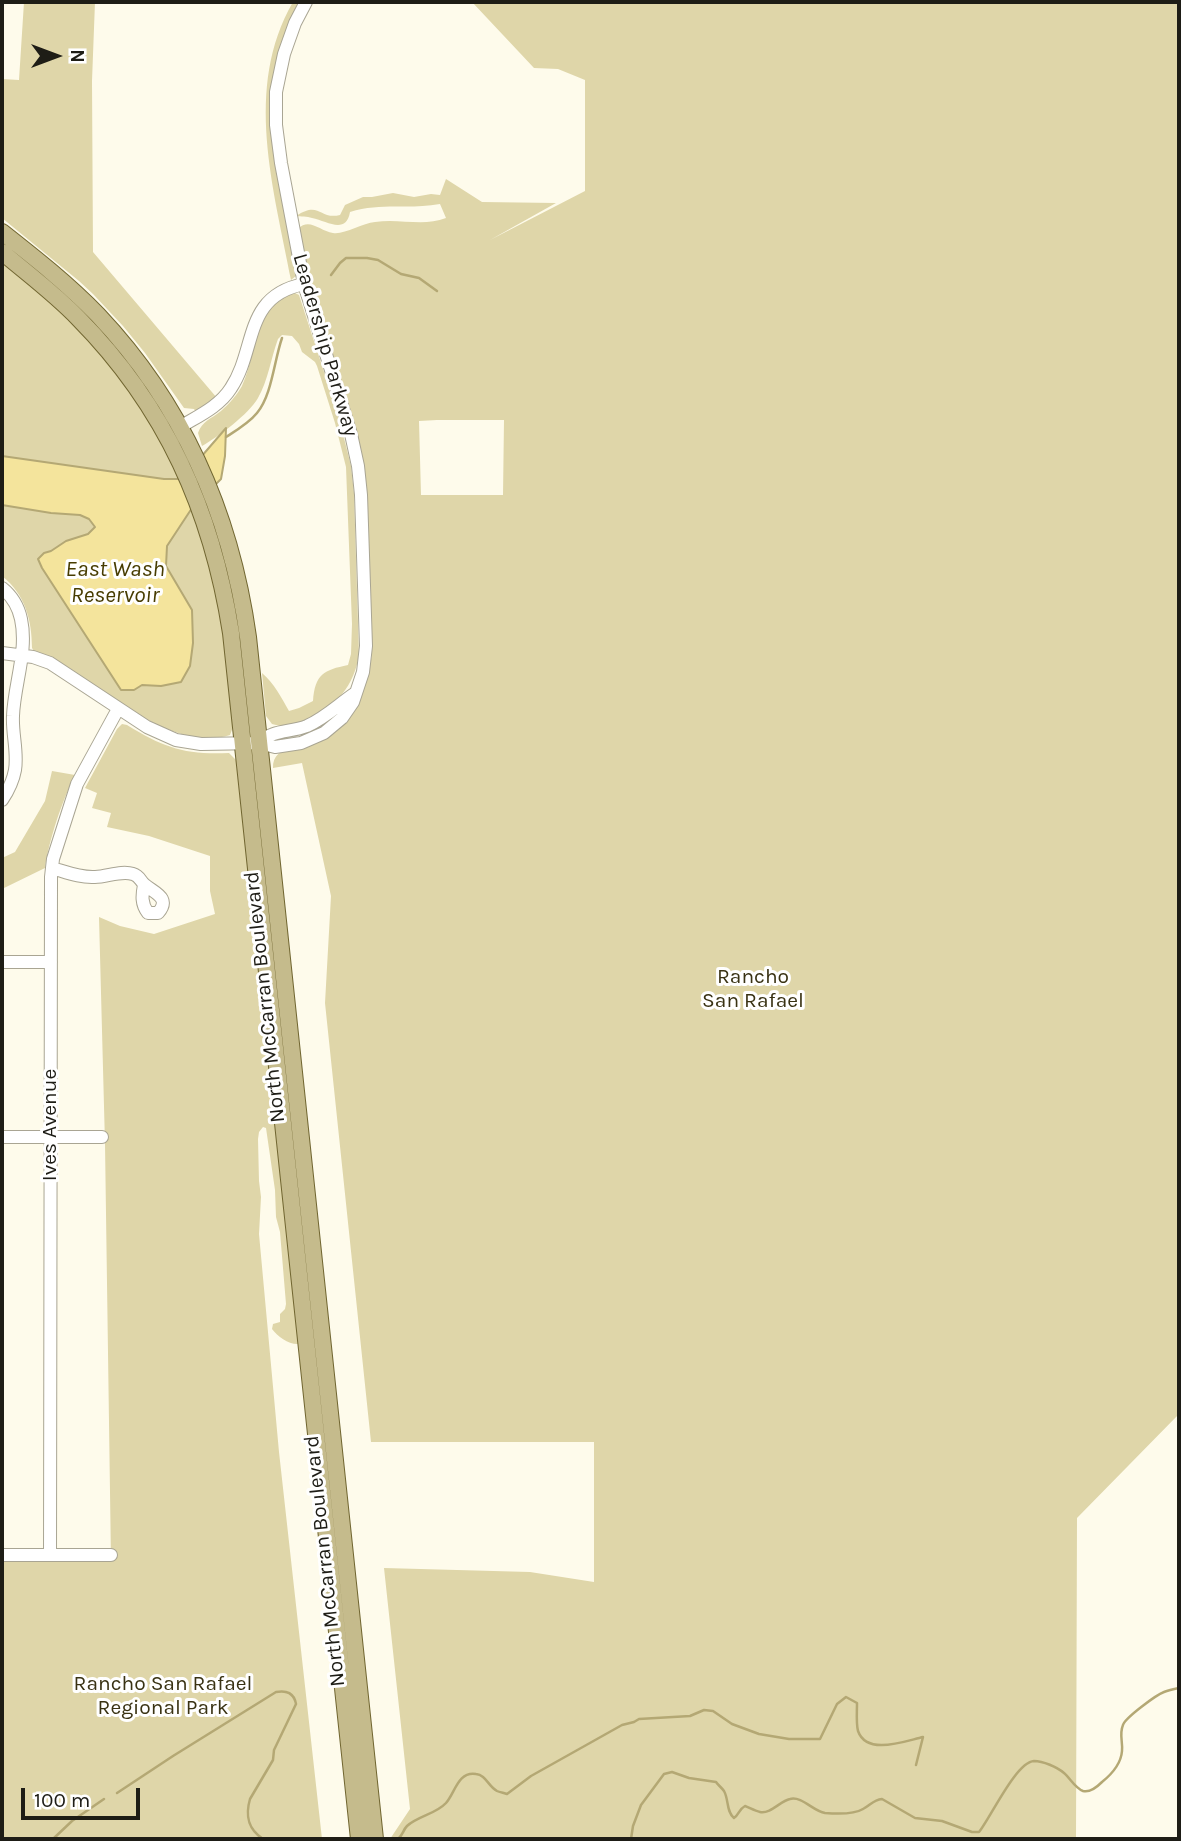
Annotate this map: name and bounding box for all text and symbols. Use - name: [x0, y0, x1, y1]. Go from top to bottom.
- north arrow: [21, 21, 91, 91]
- text: N: [66, 49, 88, 63]
- street label: Leadership Parkway: [287, 251, 363, 439]
- water label: East Wash Reservoir: [65, 555, 165, 609]
- street label: North McCarran Boulevard: [239, 870, 291, 1124]
- park label: Rancho San Rafael: [702, 964, 804, 1014]
- street label: Ives Avenue: [37, 1069, 63, 1181]
- street label: North McCarran Boulevard: [299, 1434, 351, 1688]
- park label: Rancho San Rafael Regional Park: [74, 1671, 252, 1721]
- scale bar: [24, 1774, 144, 1818]
- text: 100 m: [34, 1788, 91, 1812]

